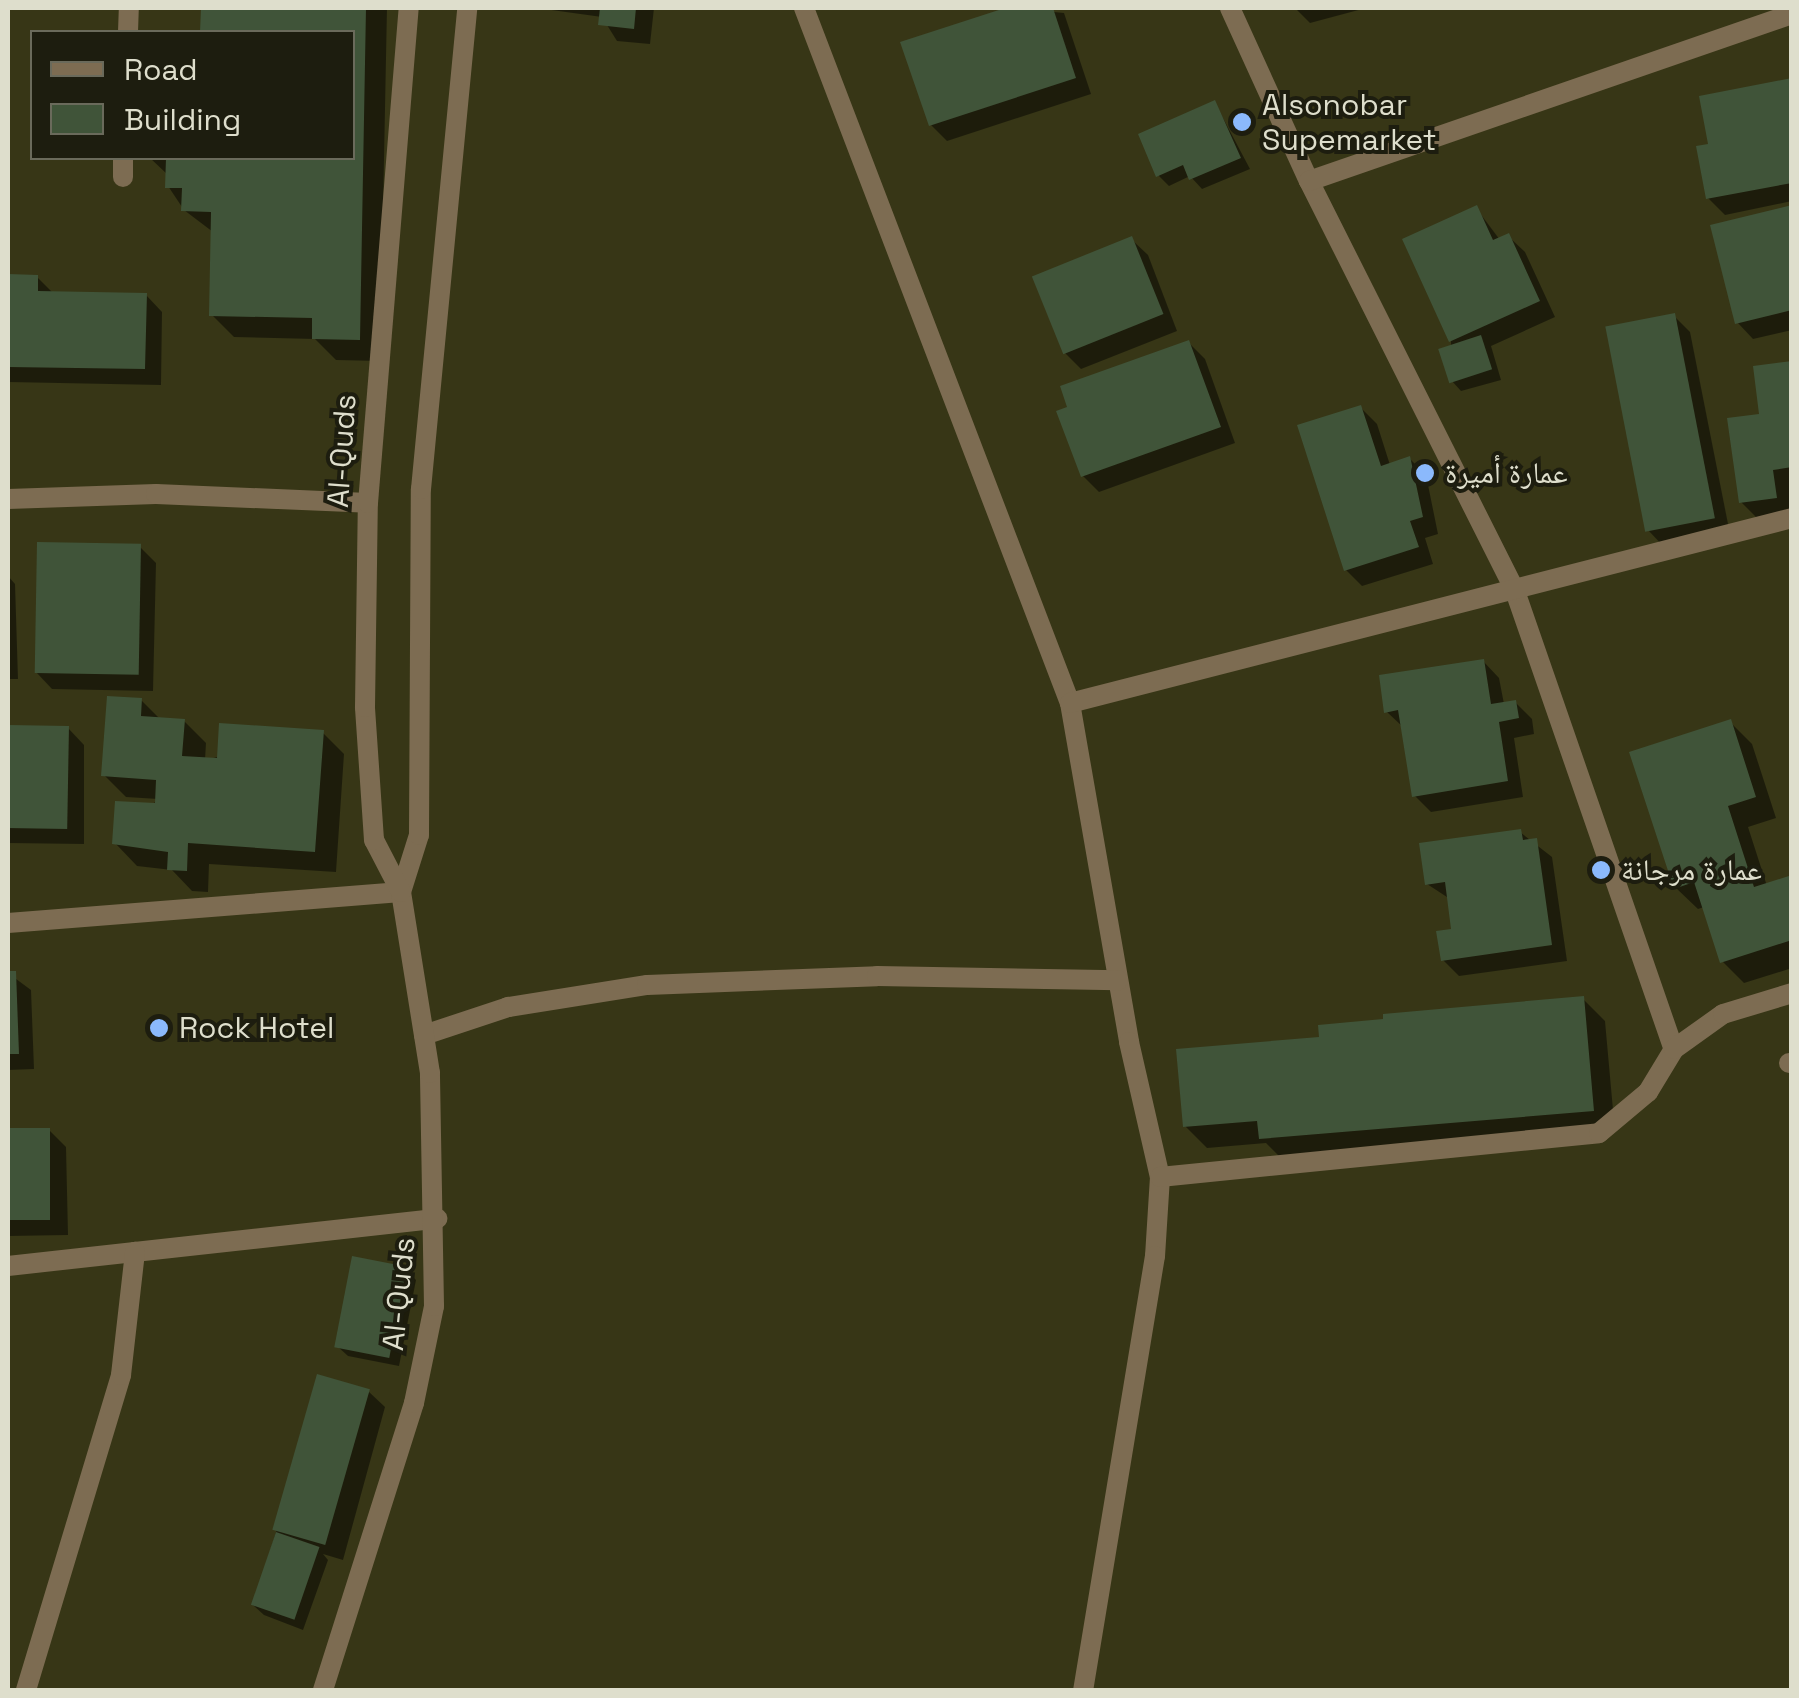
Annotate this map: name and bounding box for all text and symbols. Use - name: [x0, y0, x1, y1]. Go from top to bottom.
- legend: [30, 30, 355, 160]
- text: Road: [124, 50, 198, 89]
- place label: Alsonobar Supemarket: [1262, 87, 1437, 158]
- text: Building: [124, 100, 241, 139]
- marker: Alsonobar Supemarket: [1231, 111, 1253, 133]
- street label: Al-Quds: [320, 393, 364, 509]
- place label: عمارة أميرة: [1445, 455, 1568, 491]
- marker: عمارة أميرة: [1414, 462, 1436, 484]
- place label: عمارة مرجانة: [1621, 852, 1762, 888]
- marker: عمارة مرجانة: [1590, 859, 1612, 881]
- place label: Rock Hotel: [179, 1010, 334, 1046]
- marker: Rock Hotel: [148, 1017, 170, 1039]
- street label: Al-Quds: [375, 1236, 423, 1352]

